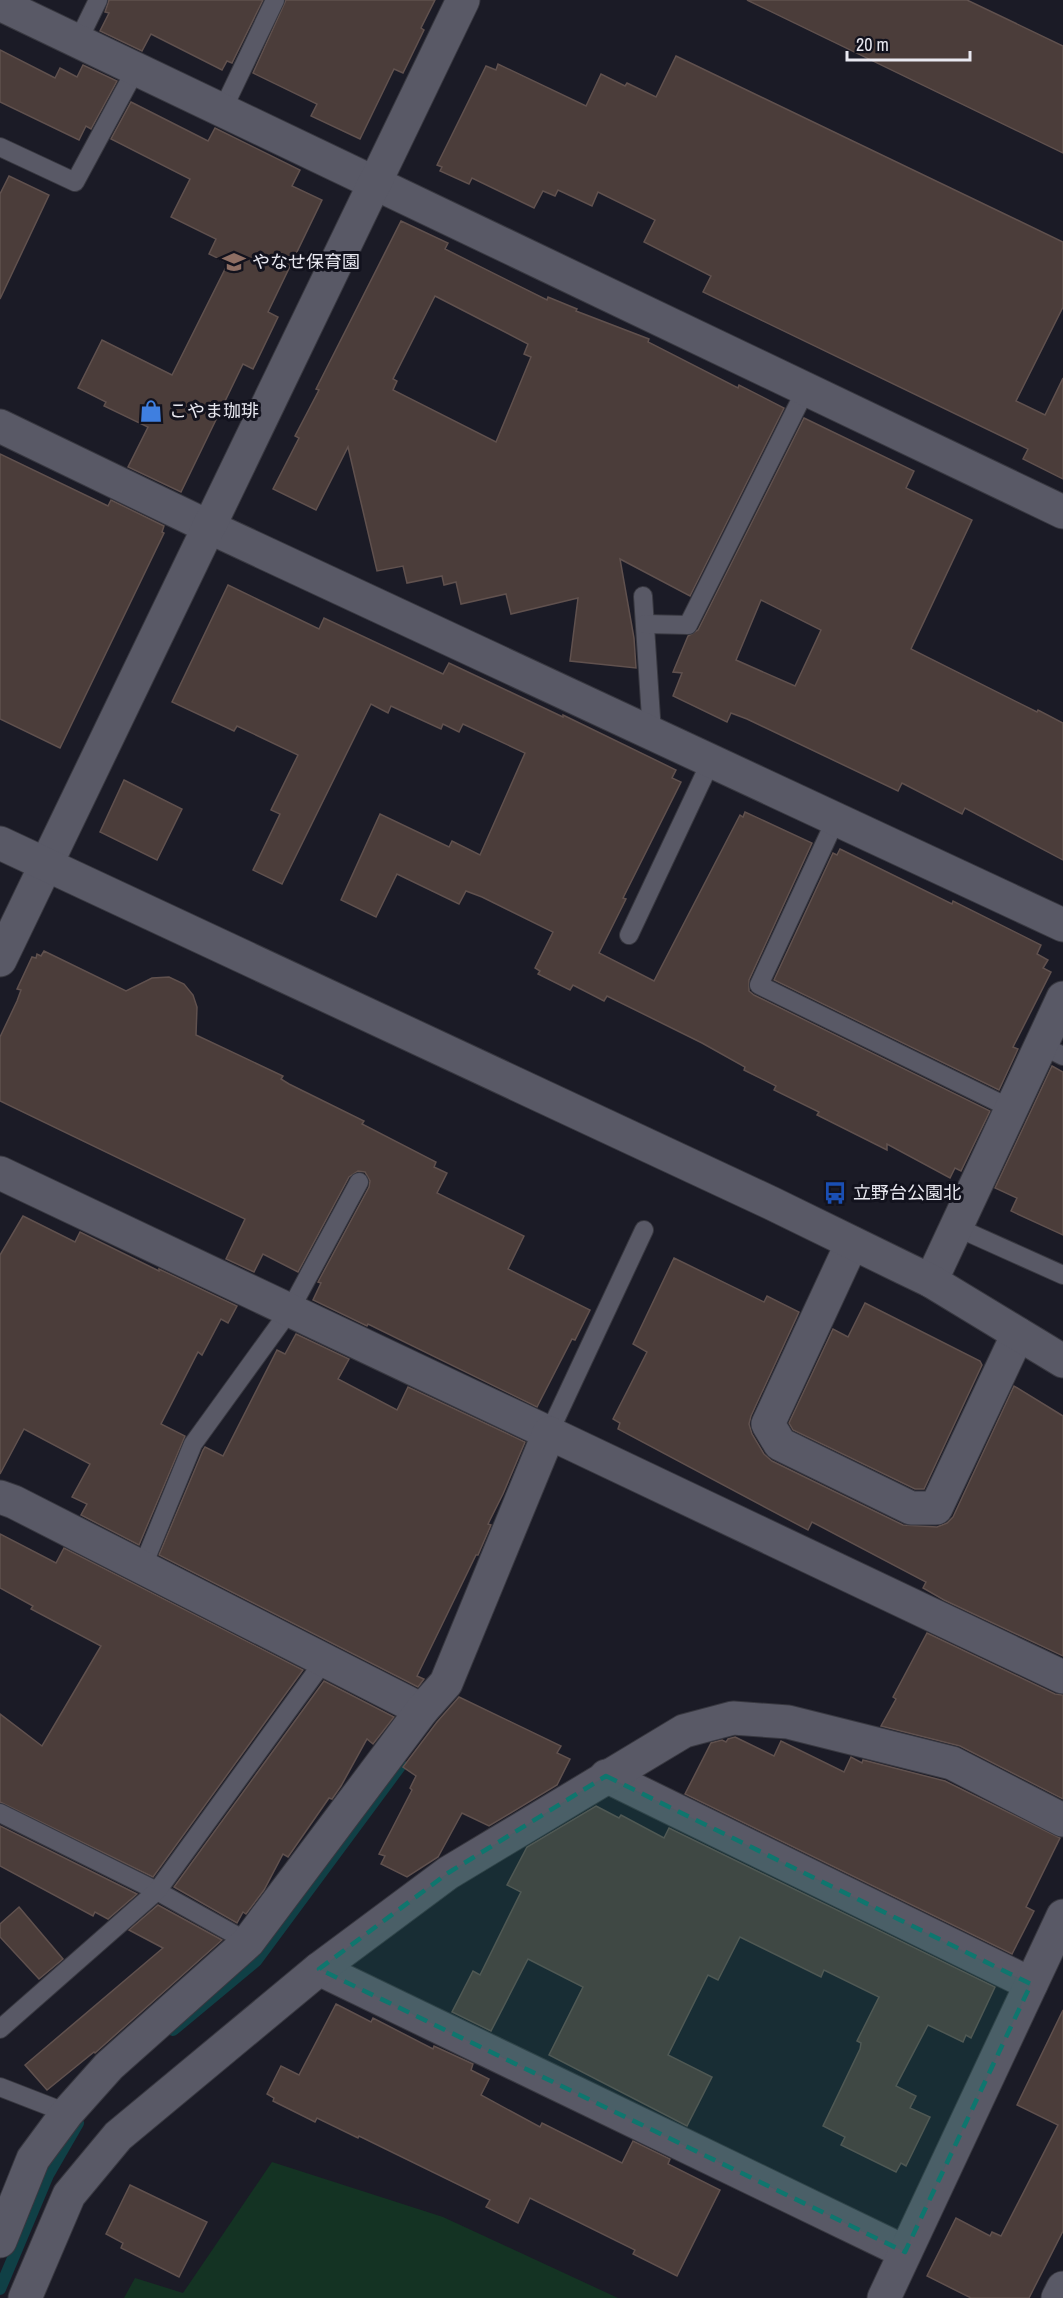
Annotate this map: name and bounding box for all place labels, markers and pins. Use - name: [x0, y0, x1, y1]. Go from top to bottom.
- school or university icon: やなせ保育園: [221, 249, 247, 275]
- place label: やなせ保育園: [252, 249, 360, 274]
- shop icon: こやま珈琲: [138, 398, 164, 424]
- place label: こやま珈琲: [169, 398, 259, 423]
- bus stop icon: 立野台公園北: [822, 1180, 848, 1206]
- place label: 立野台公園北: [853, 1180, 961, 1205]

